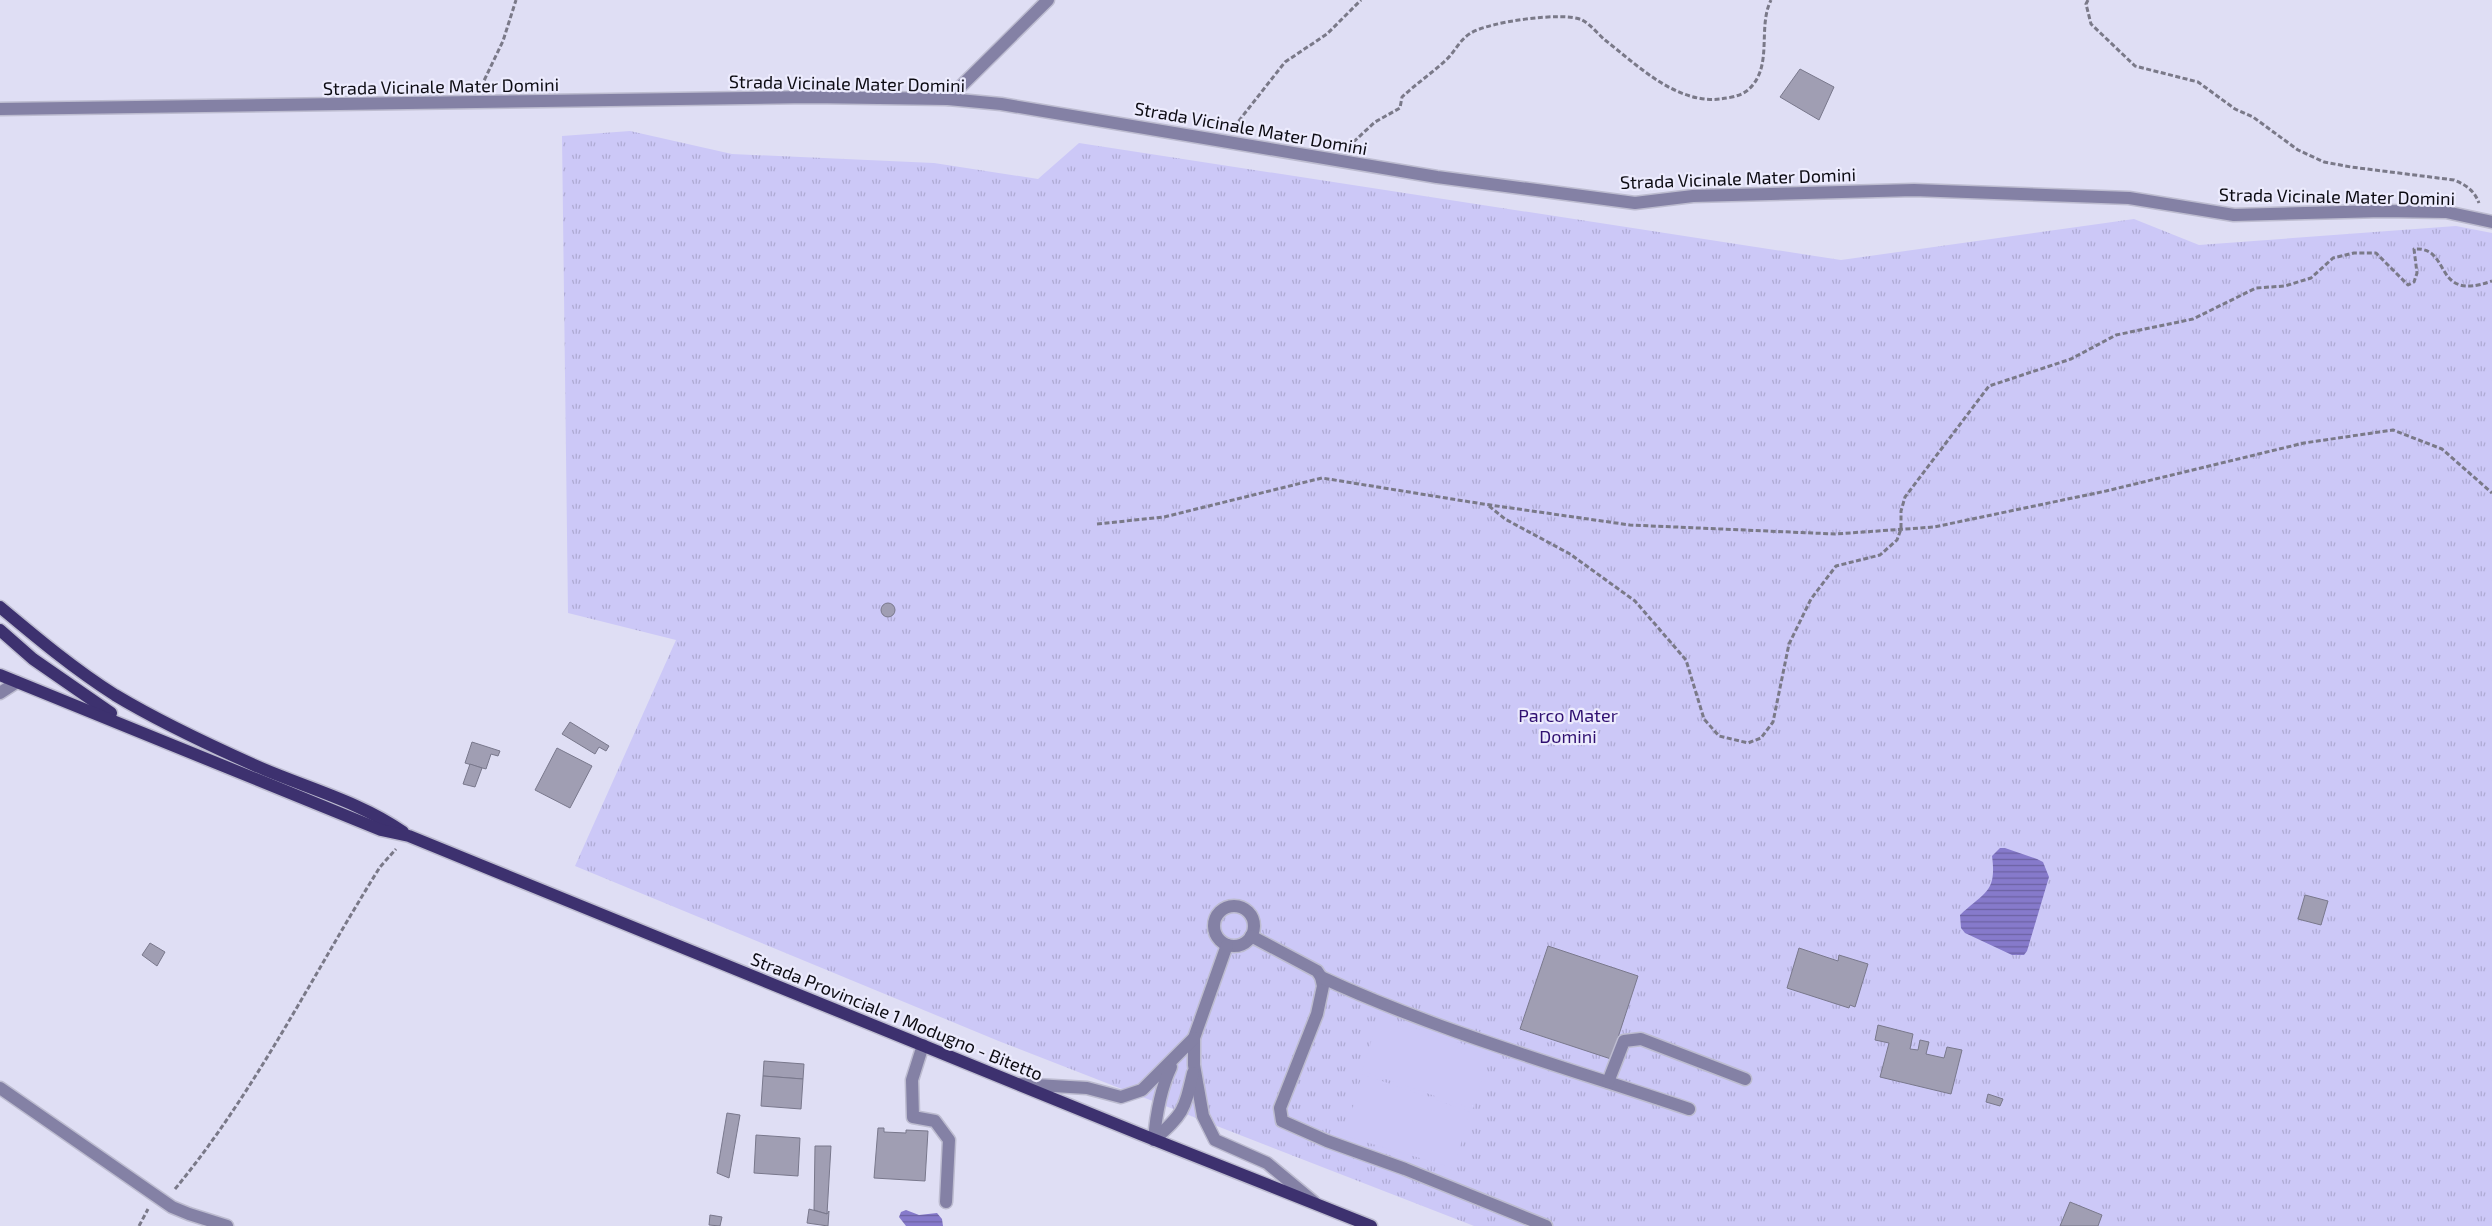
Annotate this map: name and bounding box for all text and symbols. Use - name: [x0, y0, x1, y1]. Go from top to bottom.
- street label: Strada Vicinale Mater Domini: [729, 70, 965, 96]
- street label: Strada Vicinale Mater Domini: [323, 73, 559, 99]
- street label: Strada Vicinale Mater Domini: [1133, 97, 1369, 159]
- street label: Strada Vicinale Mater Domini: [1620, 163, 1856, 193]
- street label: Strada Vicinale Mater Domini: [2219, 183, 2455, 209]
- park label: Parco Mater Domini: [1518, 704, 1618, 747]
- street label: Strada Provinciale 1 Modugno - Bitetto: [748, 947, 1046, 1085]

